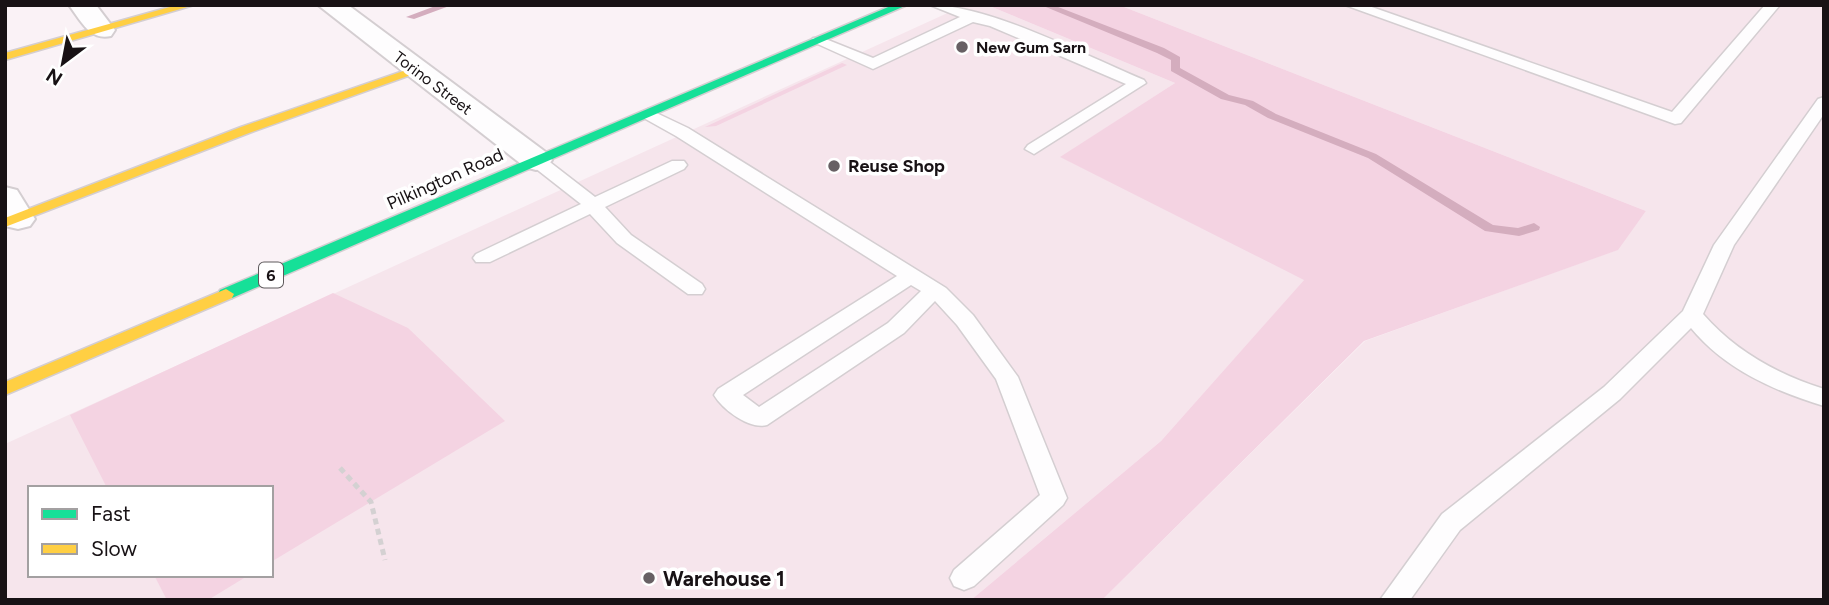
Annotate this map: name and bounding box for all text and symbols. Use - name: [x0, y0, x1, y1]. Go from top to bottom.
- north arrow: [28, 28, 98, 98]
- place label: New Gum Sarn: [976, 38, 1086, 57]
- marker: New Gum Sarn: [954, 39, 970, 55]
- street label: Torino Street: [390, 47, 476, 119]
- text: N: [42, 63, 67, 91]
- street label: Pilkington Road: [383, 143, 507, 215]
- place label: Reuse Shop: [848, 155, 945, 177]
- marker: Reuse Shop: [826, 158, 842, 174]
- road number: 6: [259, 262, 283, 288]
- legend: [28, 486, 273, 577]
- text: Fast: [91, 501, 131, 526]
- text: Slow: [91, 536, 137, 561]
- place label: Warehouse 1: [663, 566, 785, 591]
- marker: Warehouse 1: [641, 570, 657, 586]

